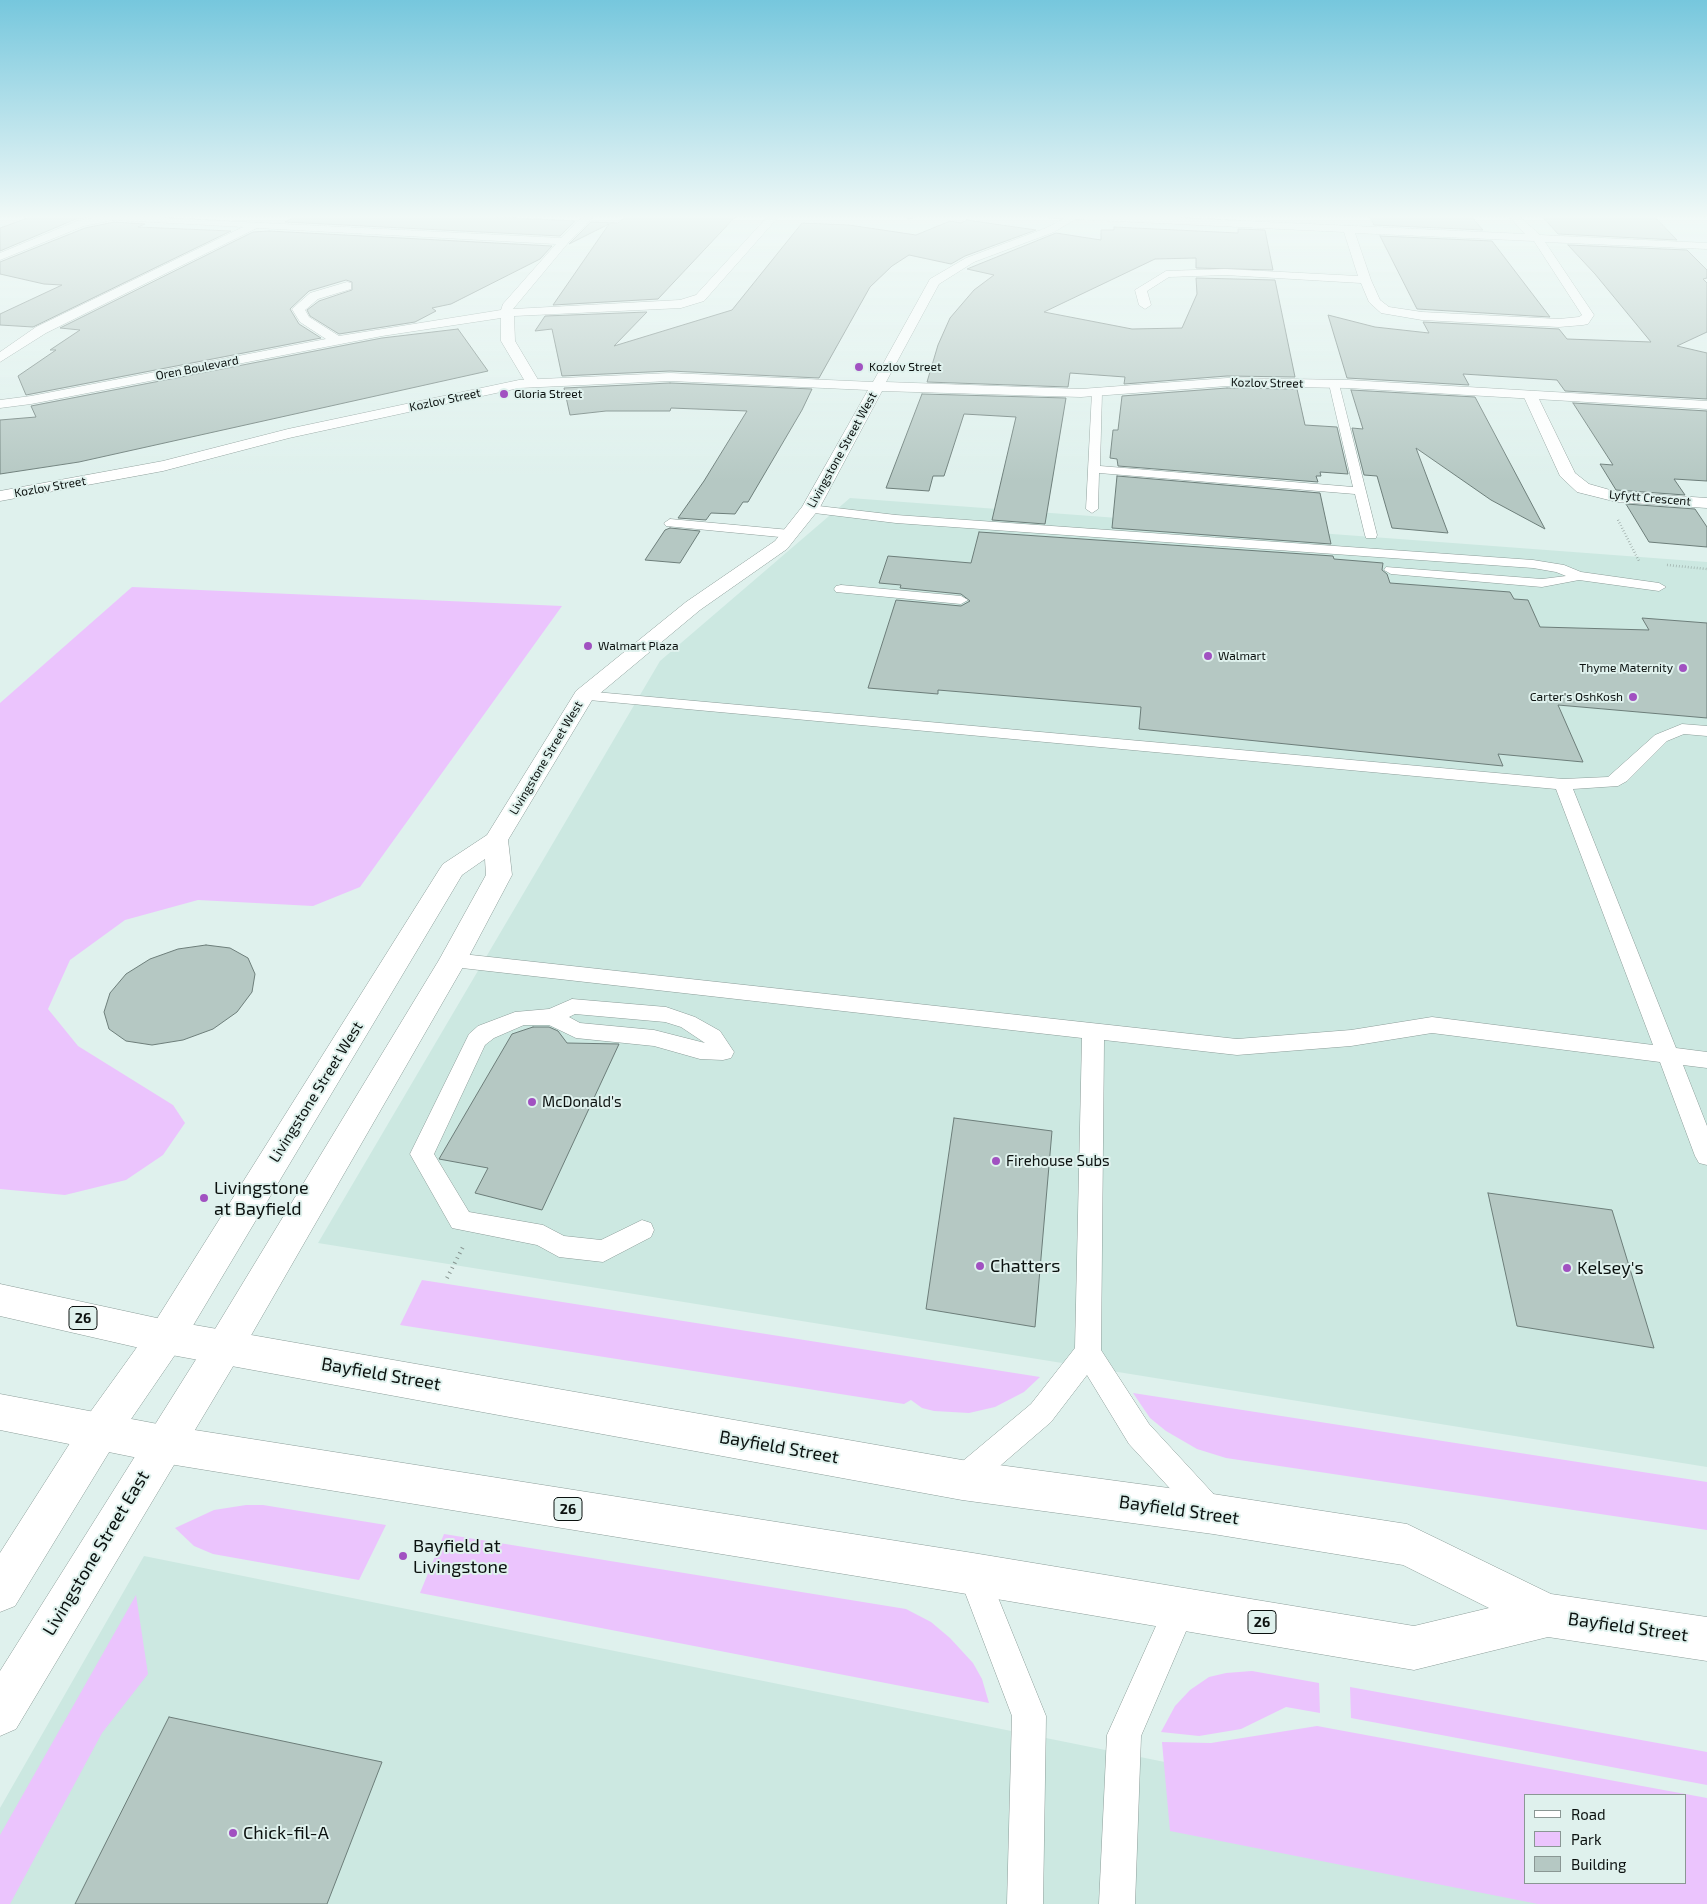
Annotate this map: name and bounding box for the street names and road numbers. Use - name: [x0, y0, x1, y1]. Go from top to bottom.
- street label: Oren Boulevard: [154, 353, 240, 383]
- street label: Kozlov Street: [1231, 375, 1303, 391]
- street label: Kozlov Street: [408, 385, 482, 415]
- street label: Livingstone Street West: [804, 390, 880, 510]
- street label: Kozlov Street: [13, 474, 87, 500]
- street label: Lyfytt Crescent: [1608, 487, 1692, 509]
- street label: Livingstone Street West: [506, 699, 586, 817]
- street label: Livingstone Street West: [265, 1018, 367, 1166]
- road number: 26: [69, 1306, 97, 1330]
- street label: Bayfield Street: [320, 1353, 442, 1395]
- street label: Bayfield Street: [718, 1426, 840, 1468]
- street label: Livingstone Street East: [38, 1467, 154, 1639]
- street label: Bayfield Street: [1118, 1491, 1240, 1529]
- road number: 26: [554, 1498, 582, 1520]
- street label: Bayfield Street: [1567, 1608, 1689, 1646]
- road number: 26: [1248, 1610, 1276, 1634]

